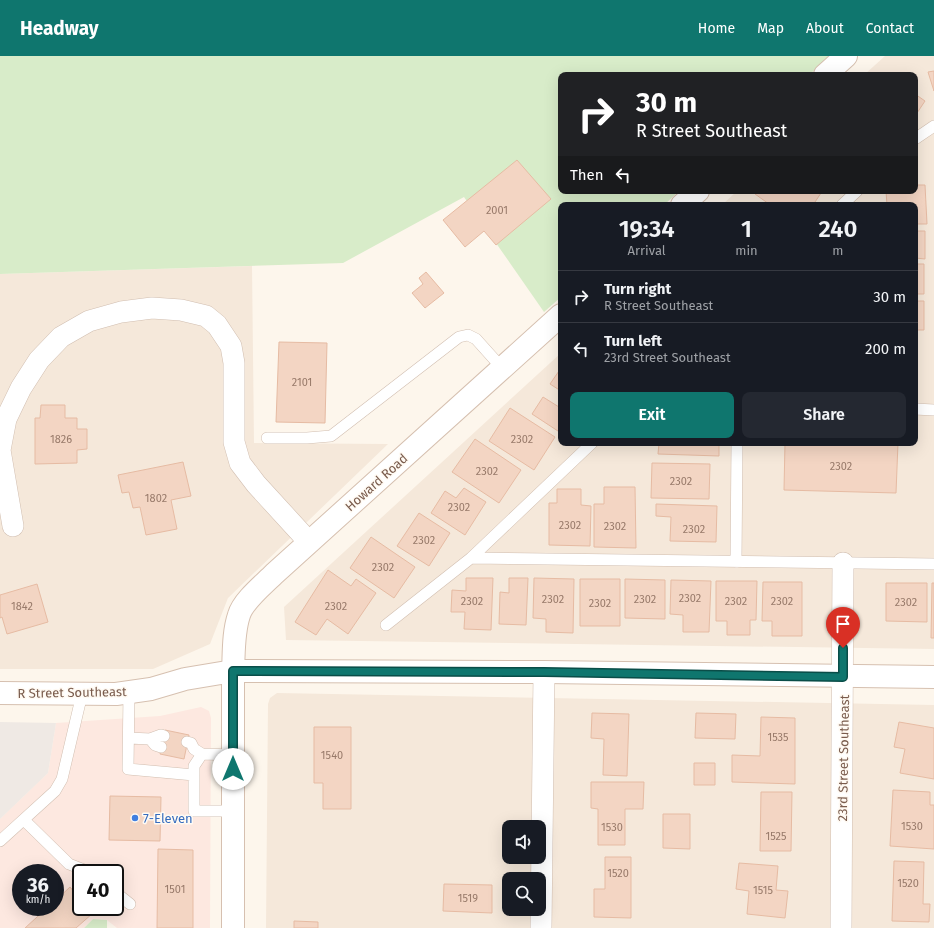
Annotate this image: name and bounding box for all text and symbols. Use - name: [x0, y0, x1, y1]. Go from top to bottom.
- text: Headway: [20, 17, 99, 40]
- text: Home: [698, 20, 735, 37]
- text: Map: [757, 20, 784, 37]
- text: About: [806, 20, 844, 37]
- text: Contact: [866, 20, 914, 37]
- text: 30 m: [636, 86, 697, 119]
- icon: right: [570, 88, 622, 140]
- text: R Street Southeast: [636, 120, 787, 142]
- icon: left: [612, 164, 634, 186]
- text: Then: [570, 166, 604, 184]
- house number: 2001: [486, 204, 508, 217]
- text: 19:34: [619, 215, 675, 243]
- text: 1: [741, 215, 752, 243]
- text: 240: [818, 215, 857, 243]
- text: Arrival: [628, 243, 666, 258]
- text: min: [735, 243, 758, 258]
- text: m: [832, 243, 843, 258]
- text: Turn right: [604, 280, 671, 298]
- icon: right: [570, 286, 592, 308]
- text: 30 m: [873, 288, 906, 306]
- text: R Street Southeast: [604, 298, 713, 313]
- text: Turn left: [604, 332, 662, 350]
- icon: left: [570, 338, 592, 360]
- text: 200 m: [865, 340, 906, 358]
- text: 23rd Street Southeast: [604, 350, 731, 365]
- house number: 2101: [292, 376, 312, 389]
- button: Exit: [570, 392, 734, 438]
- button: Share: [742, 392, 906, 438]
- house number: 1826: [50, 433, 72, 446]
- house number: 2302: [511, 433, 533, 446]
- street label: Howard Road: [342, 451, 411, 514]
- house number: 2302: [830, 460, 852, 473]
- house number: 2302: [476, 465, 498, 478]
- house number: 2302: [670, 475, 692, 488]
- house number: 1802: [145, 492, 167, 505]
- house number: 2302: [448, 501, 470, 514]
- house number: 2302: [559, 519, 581, 532]
- house number: 2302: [604, 520, 626, 533]
- house number: 2302: [683, 523, 705, 536]
- house number: 2302: [413, 534, 435, 547]
- house number: 2302: [372, 561, 394, 574]
- house number: 2302: [679, 592, 701, 605]
- house number: 2302: [542, 593, 564, 606]
- house number: 2302: [634, 593, 656, 606]
- house number: 2302: [461, 595, 483, 608]
- house number: 2302: [725, 595, 747, 608]
- house number: 2302: [771, 595, 793, 608]
- house number: 2302: [895, 596, 917, 609]
- house number: 2302: [589, 597, 611, 610]
- house number: 1842: [11, 600, 33, 613]
- house number: 2302: [325, 600, 347, 613]
- pin: [826, 607, 860, 648]
- icon: arrive: [832, 613, 854, 635]
- street label: R Street Southeast: [17, 684, 127, 701]
- street label: 23rd Street Southeast: [835, 694, 852, 821]
- house number: 1535: [767, 731, 789, 744]
- position arrow: [212, 748, 254, 790]
- house number: 1540: [321, 749, 343, 762]
- place label: 7-Eleven: [143, 811, 193, 826]
- marker: 7-Eleven: [130, 813, 140, 823]
- map controls: [502, 820, 546, 916]
- button: sound: [502, 820, 546, 864]
- house number: 1530: [901, 820, 923, 833]
- house number: 1530: [601, 821, 623, 834]
- house number: 1525: [765, 830, 787, 843]
- speed limit sign: 40: [72, 864, 124, 916]
- house number: 1520: [607, 867, 629, 880]
- button: search: [502, 872, 546, 916]
- text: 36: [27, 873, 49, 897]
- house number: 1520: [897, 877, 919, 890]
- house number: 1501: [165, 883, 185, 896]
- house number: 1515: [753, 884, 773, 897]
- house number: 1519: [458, 892, 478, 905]
- text: km/h: [26, 894, 50, 906]

